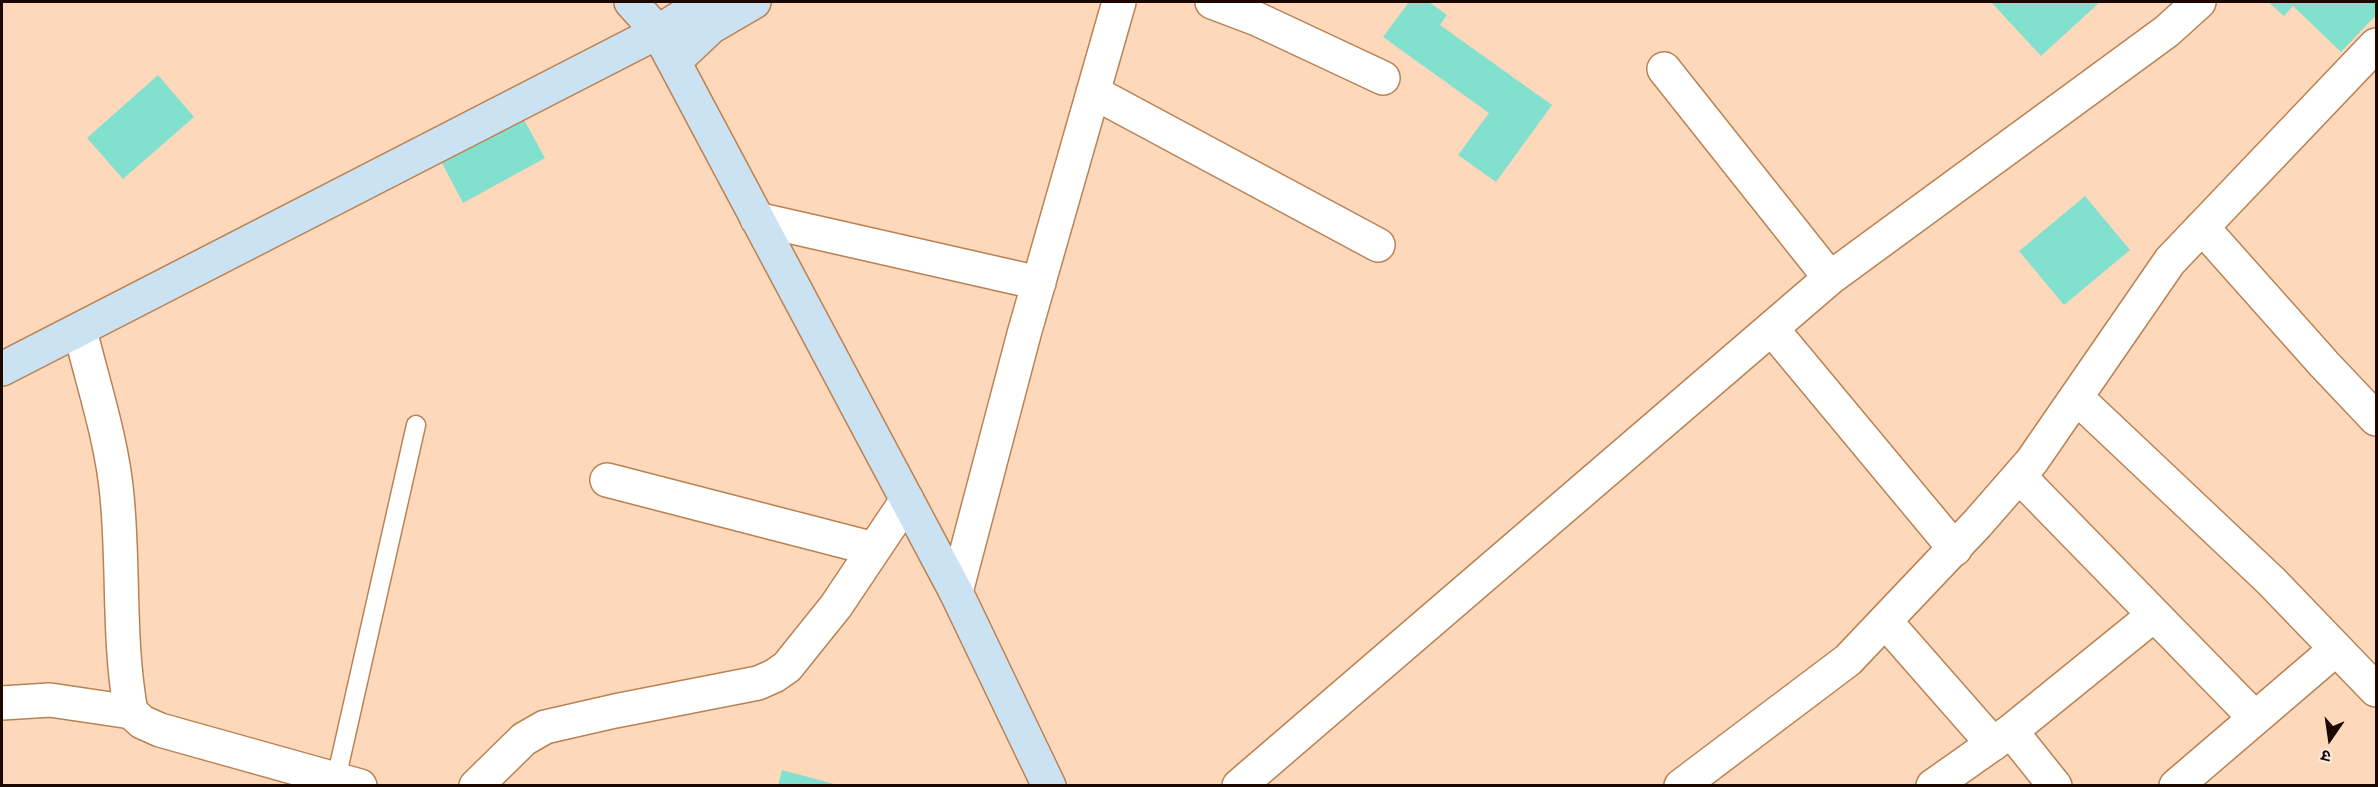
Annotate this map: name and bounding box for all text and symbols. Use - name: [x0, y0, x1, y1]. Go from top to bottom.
- north arrow: [2300, 709, 2360, 769]
- text: उ: [2319, 747, 2333, 766]

